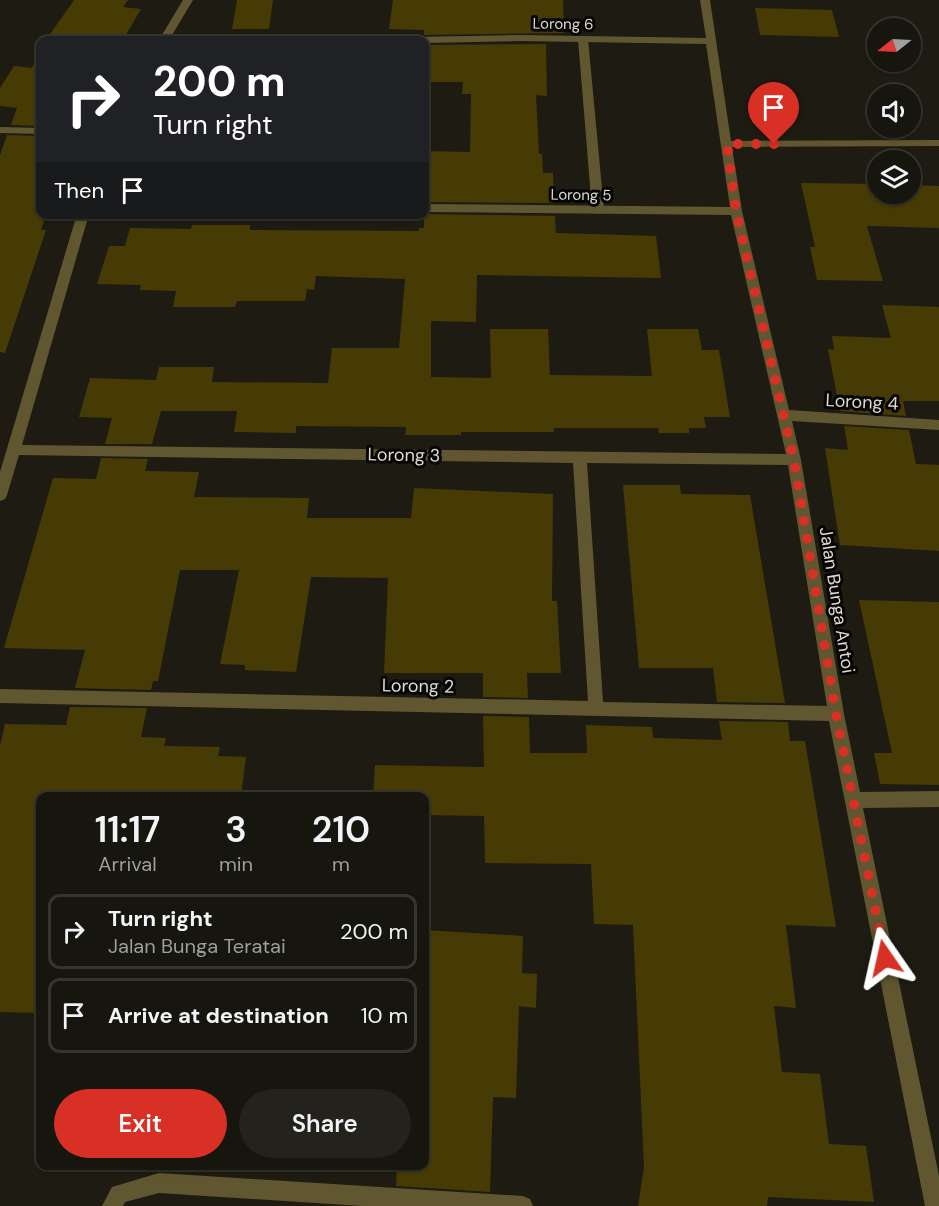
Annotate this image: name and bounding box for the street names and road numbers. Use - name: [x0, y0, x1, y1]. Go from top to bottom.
- street label: Lorong 6: [532, 13, 594, 35]
- street label: Lorong 5: [550, 184, 612, 206]
- street label: Lorong 4: [825, 388, 899, 416]
- street label: Lorong 3: [368, 442, 440, 468]
- street label: Jalan Bunga Antoi: [814, 525, 860, 675]
- street label: Lorong 2: [382, 673, 454, 699]

